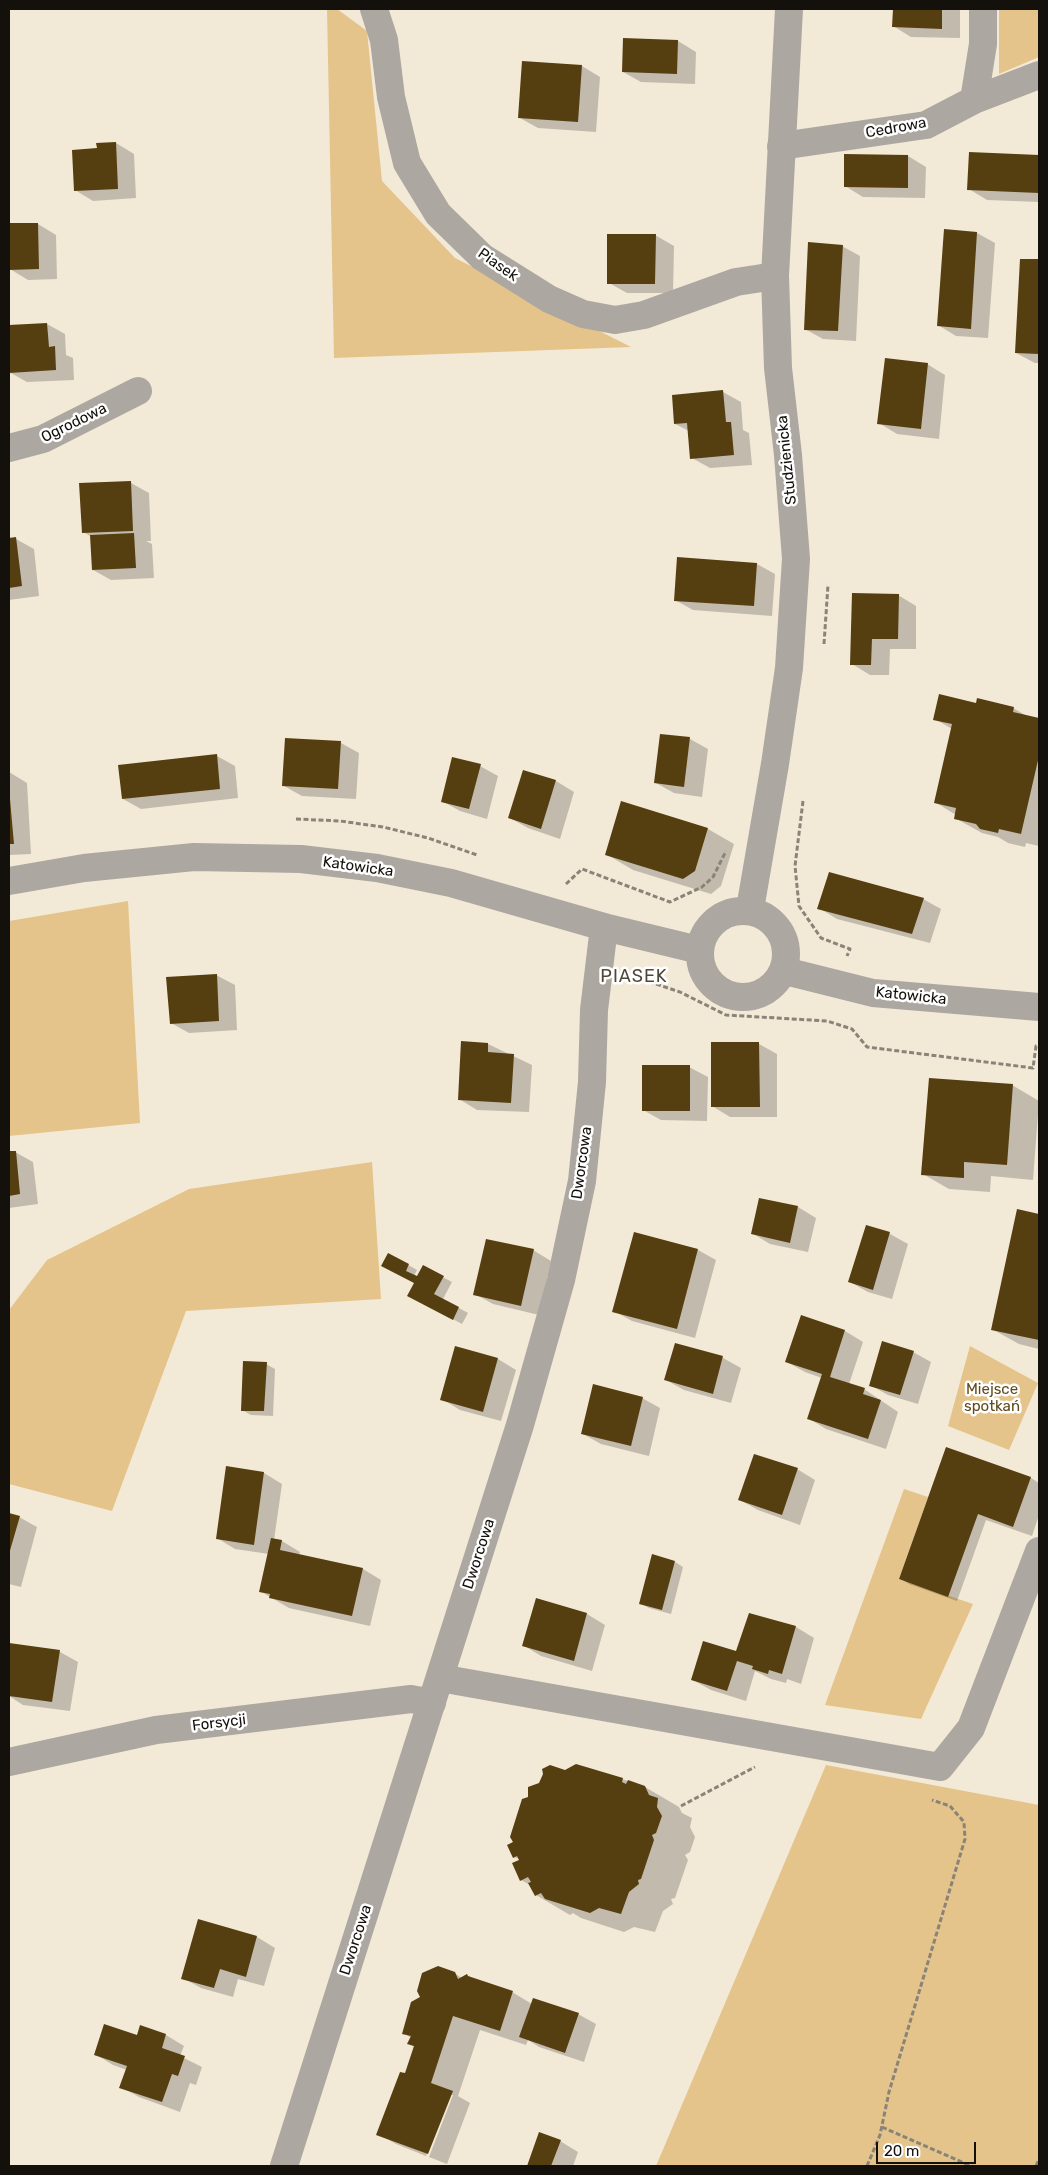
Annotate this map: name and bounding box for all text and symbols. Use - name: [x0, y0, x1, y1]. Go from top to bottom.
- street label: Cedrowa: [864, 114, 928, 142]
- street label: Piasek: [474, 245, 522, 285]
- street label: Ogrodowa: [38, 399, 110, 447]
- street label: Studzienicka: [773, 414, 801, 506]
- street label: Katowicka: [321, 853, 395, 881]
- district label: PIASEK: [600, 966, 668, 988]
- street label: Katowicka: [875, 983, 947, 1009]
- street label: Dworcowa: [568, 1126, 596, 1200]
- park label: Miejsce spotkań: [964, 1381, 1020, 1416]
- street label: Dworcowa: [459, 1516, 499, 1592]
- street label: Forsycji: [191, 1711, 247, 1735]
- street label: Dworcowa: [336, 1902, 376, 1978]
- scale bar: [878, 2132, 978, 2164]
- text: 20 m: [884, 2142, 919, 2160]

